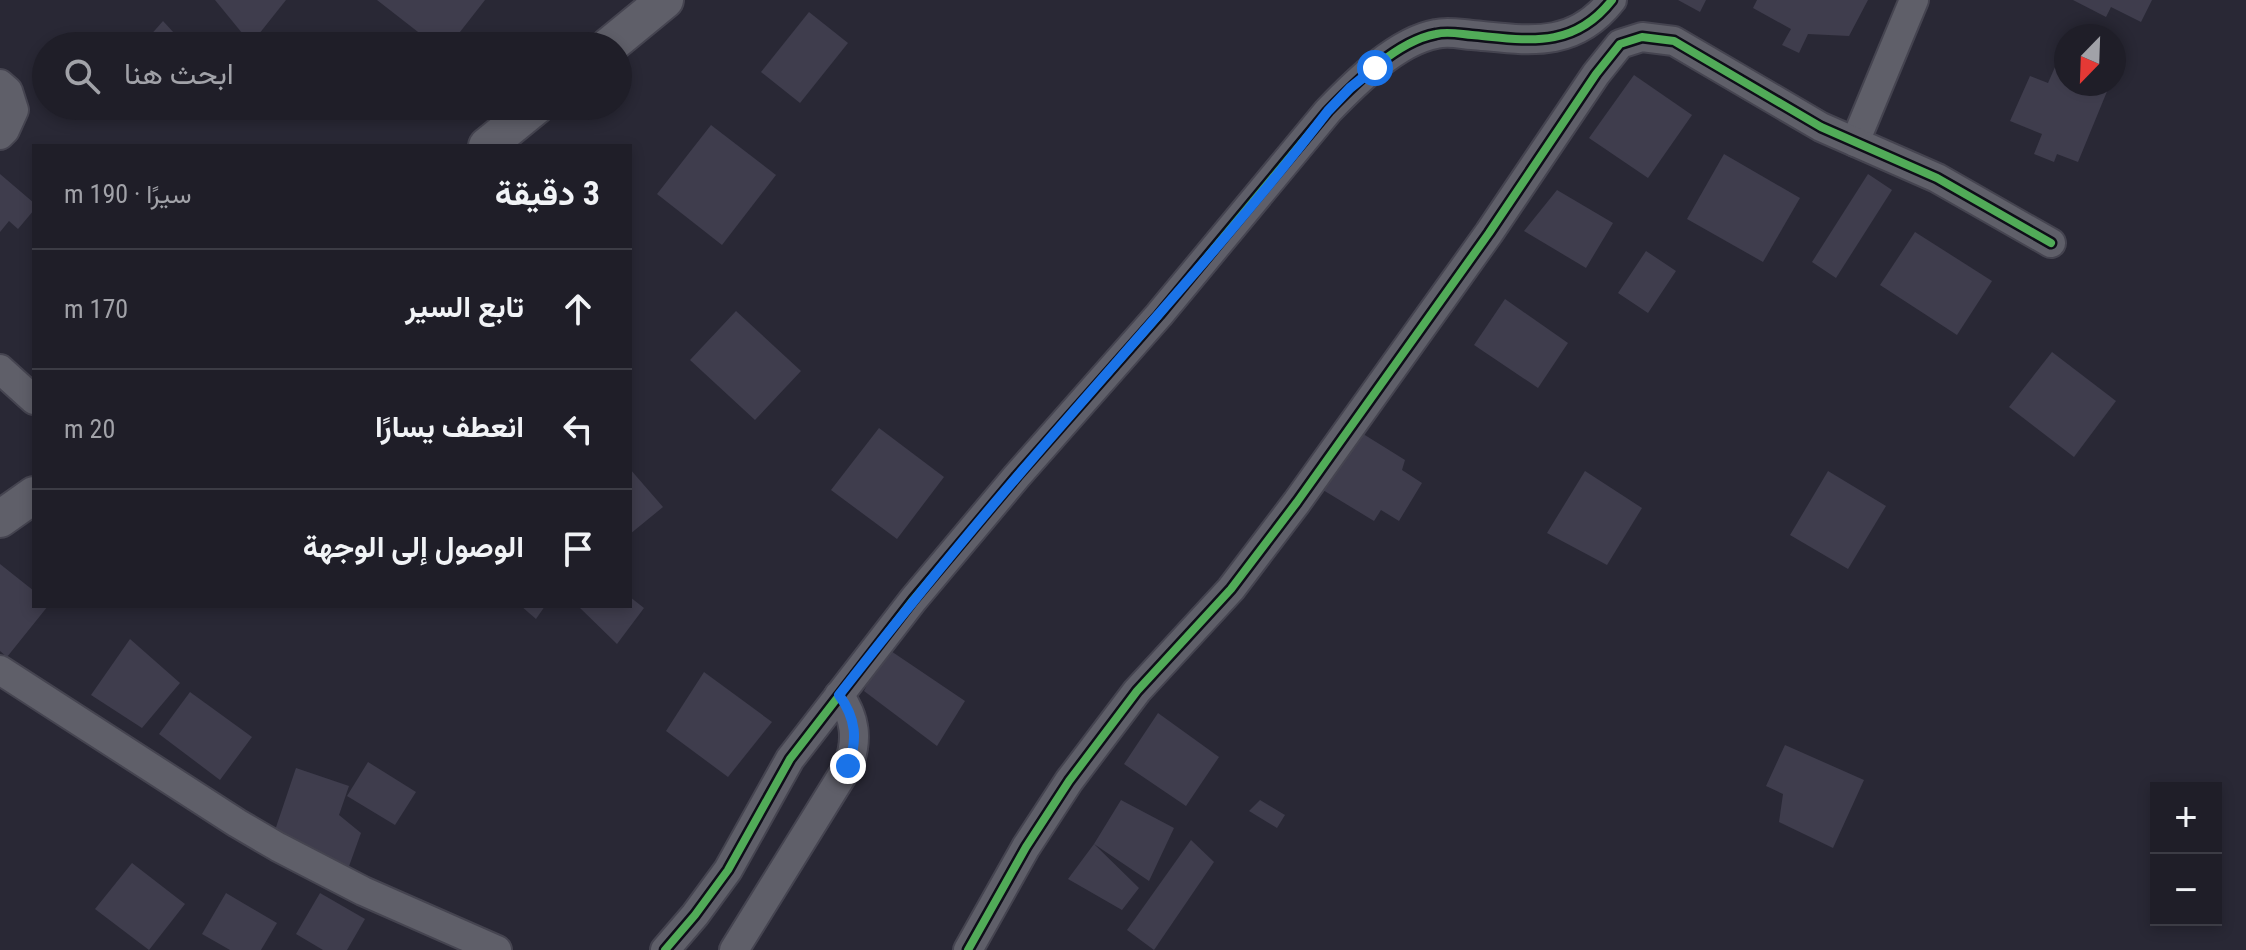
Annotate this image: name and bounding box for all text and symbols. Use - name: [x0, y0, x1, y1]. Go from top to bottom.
- north arrow: [2054, 24, 2126, 96]
- search box: [32, 32, 632, 120]
- route start: [1357, 50, 1393, 86]
- icon: search: [60, 54, 104, 98]
- text: ابحث هنا: [124, 56, 234, 91]
- text: 3 دقيقة: [495, 173, 600, 213]
- text: سيرًا · 190 m: [64, 179, 191, 209]
- icon: ahead: [556, 287, 600, 331]
- text: تابع السير: [405, 289, 524, 324]
- text: 170 m: [64, 294, 128, 324]
- icon: left: [556, 407, 600, 451]
- text: انعطف يسارًا: [375, 409, 524, 444]
- text: 20 m: [64, 414, 115, 444]
- icon: arrive: [556, 527, 600, 571]
- text: الوصول إلى الوجهة: [303, 529, 524, 564]
- route end: [830, 748, 866, 784]
- map controls: [2150, 782, 2222, 926]
- button: +: [2150, 782, 2222, 854]
- button: −: [2150, 854, 2222, 926]

